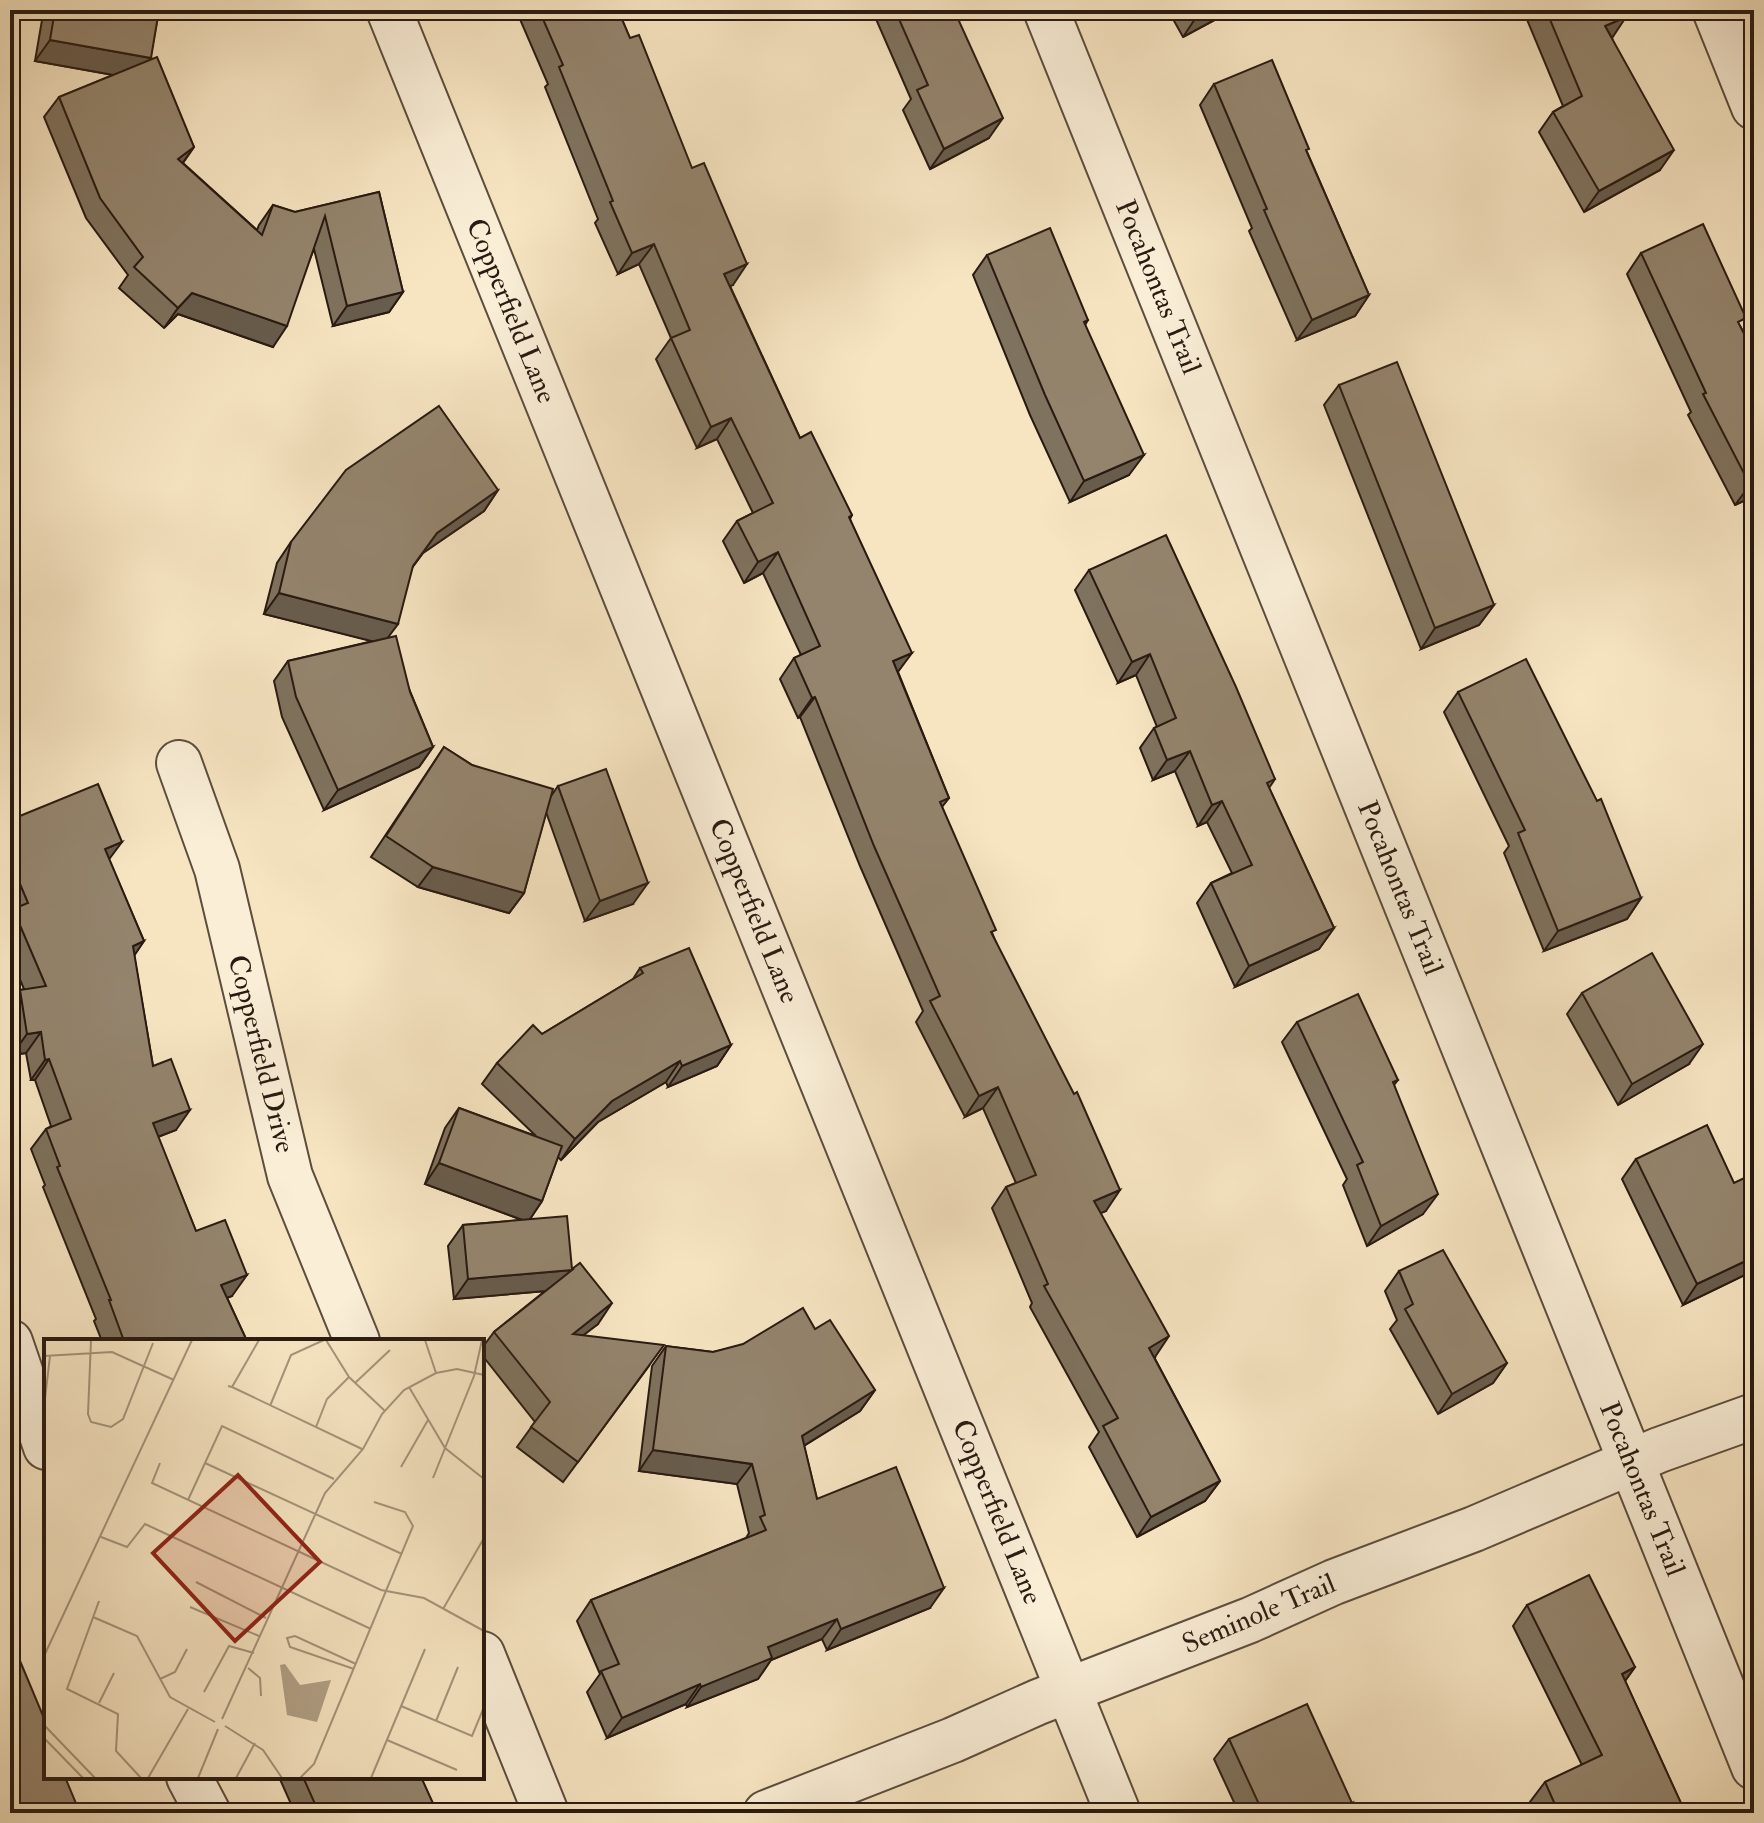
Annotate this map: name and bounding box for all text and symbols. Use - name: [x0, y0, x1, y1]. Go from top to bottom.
- street label: Pocahontas Trail: [1107, 195, 1209, 379]
- street label: Copperfield Lane: [458, 213, 564, 409]
- street label: Pocahontas Trail: [1349, 796, 1451, 980]
- street label: Copperfield Lane: [701, 813, 807, 1009]
- street label: Copperfield Drive: [220, 952, 303, 1157]
- inset map: [44, 1339, 484, 1779]
- street label: Pocahontas Trail: [1591, 1397, 1693, 1581]
- street label: Copperfield Lane: [944, 1414, 1050, 1610]
- street label: Seminole Trail: [1177, 1566, 1341, 1662]

